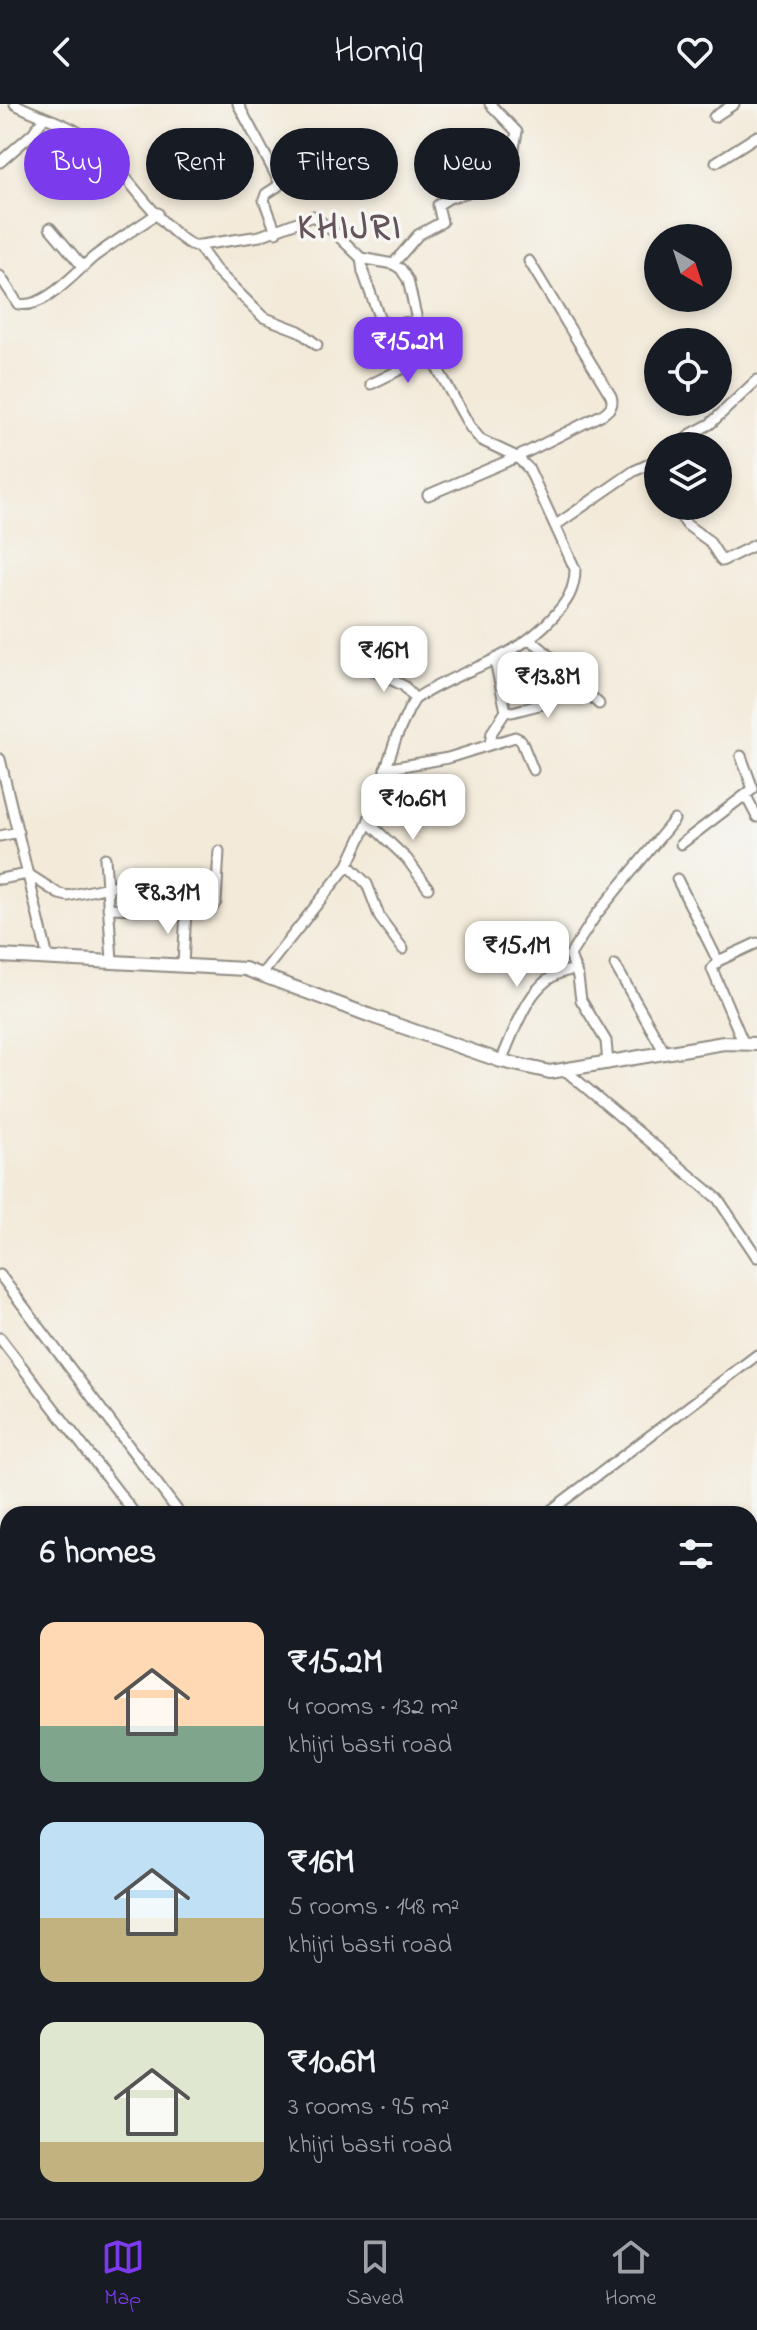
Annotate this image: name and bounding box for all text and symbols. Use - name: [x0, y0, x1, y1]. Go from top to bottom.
- text: Homiq: [334, 26, 423, 79]
- icon: back: [40, 30, 84, 74]
- icon: heart: [673, 30, 717, 74]
- chip: Buy: [24, 128, 130, 200]
- chip: Rent: [146, 128, 254, 200]
- chip: Filters: [270, 128, 398, 200]
- chip: New: [414, 128, 520, 200]
- district label: KHIJRI: [298, 203, 402, 256]
- north arrow: [644, 224, 732, 312]
- map controls: [644, 224, 732, 520]
- pin: ₹15.2M: [343, 317, 473, 385]
- text: ₹15.2M: [372, 324, 444, 362]
- button: locate: [644, 328, 732, 416]
- button: layers: [644, 432, 732, 520]
- pin: ₹16M: [337, 626, 431, 694]
- text: ₹16M: [358, 633, 410, 671]
- pin: ₹13.8M: [483, 652, 613, 720]
- text: ₹13.8M: [515, 659, 581, 697]
- pin: ₹10.6M: [348, 774, 478, 842]
- text: ₹10.6M: [379, 781, 447, 819]
- pin: ₹8.31M: [103, 868, 233, 936]
- text: ₹8.31M: [135, 875, 201, 913]
- pin: ₹15.1M: [452, 921, 582, 989]
- text: ₹15.1M: [483, 928, 551, 966]
- text: 6 homes: [40, 1529, 156, 1579]
- icon: filters: [674, 1532, 718, 1576]
- text: ₹15.2M: [288, 1639, 383, 1689]
- icon: home: [104, 1654, 200, 1750]
- text: 4 rooms · 132 m²: [288, 1689, 459, 1727]
- text: khijri basti road: [288, 1727, 452, 1765]
- text: ₹16M: [288, 1839, 355, 1889]
- icon: home: [104, 1854, 200, 1950]
- text: 5 rooms · 148 m²: [288, 1889, 460, 1927]
- text: khijri basti road: [288, 1927, 452, 1965]
- text: ₹10.6M: [288, 2039, 376, 2089]
- icon: home: [104, 2054, 200, 2150]
- text: 3 rooms · 95 m²: [288, 2089, 449, 2127]
- text: khijri basti road: [288, 2127, 452, 2165]
- tab: Map: [101, 2235, 145, 2315]
- tab: Saved: [346, 2235, 404, 2315]
- tab: Home: [605, 2235, 656, 2315]

